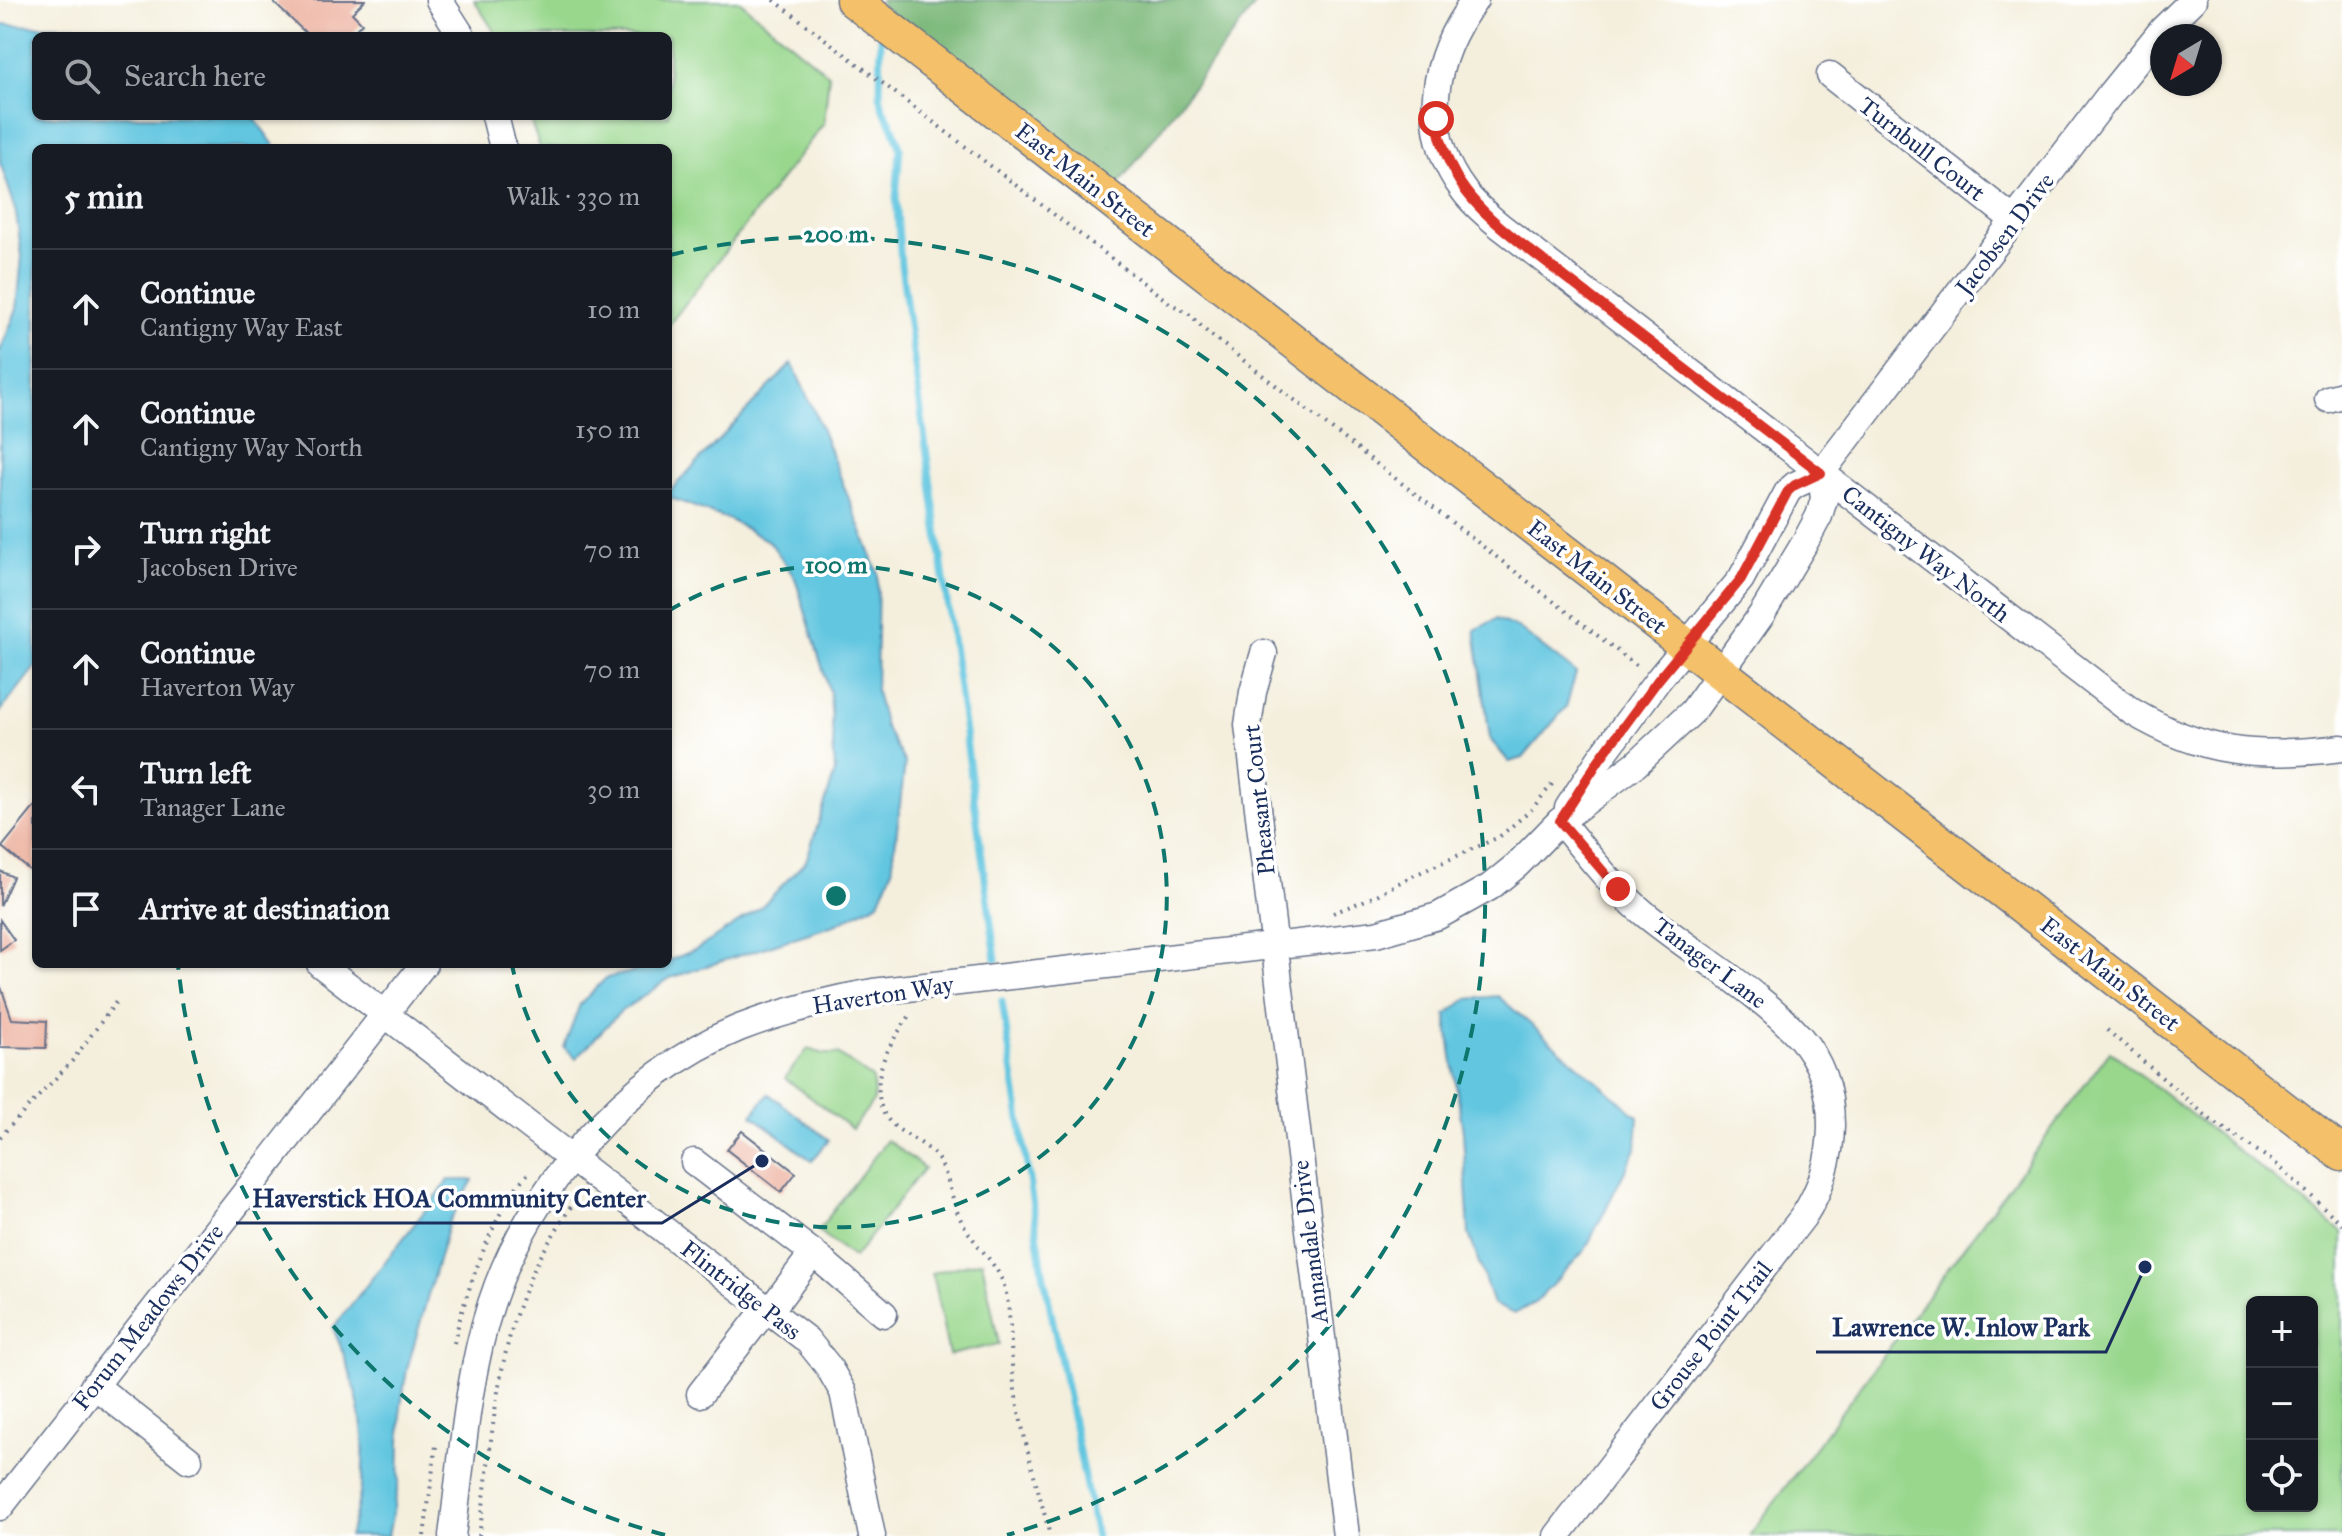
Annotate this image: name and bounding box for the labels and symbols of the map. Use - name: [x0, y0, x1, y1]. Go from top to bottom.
- north arrow: [2150, 24, 2222, 96]
- street label: Turnbull Court: [1853, 90, 1992, 208]
- route start: [1418, 101, 1454, 137]
- street label: East Main Street: [1009, 116, 1161, 244]
- street label: Jacobsen Drive: [1947, 167, 2061, 304]
- text: 200 m: [803, 219, 869, 249]
- street label: Cantigny Way North: [1836, 479, 2016, 629]
- street label: East Main Street: [1521, 513, 1673, 641]
- text: 100 m: [805, 550, 868, 580]
- street label: Pheasant Court: [1236, 723, 1282, 877]
- route end: [1600, 871, 1636, 907]
- centre of rings: [822, 882, 850, 910]
- street label: East Main Street: [2034, 910, 2186, 1038]
- street label: Tanager Lane: [1647, 911, 1773, 1015]
- street label: Haverton Way: [810, 969, 956, 1021]
- street label: Annandale Drive: [1285, 1159, 1335, 1326]
- callout: Haverstick HOA Community Center: [236, 1173, 662, 1223]
- text: Haverstick HOA Community Center: [252, 1182, 647, 1214]
- street label: Forum Meadows Drive: [66, 1218, 230, 1416]
- street label: Flintridge Pass: [675, 1234, 807, 1346]
- street label: Grouse Point Trail: [1643, 1255, 1779, 1417]
- callout: Lawrence W. Inlow Park: [1816, 1302, 2106, 1352]
- text: Lawrence W. Inlow Park: [1832, 1311, 2091, 1343]

